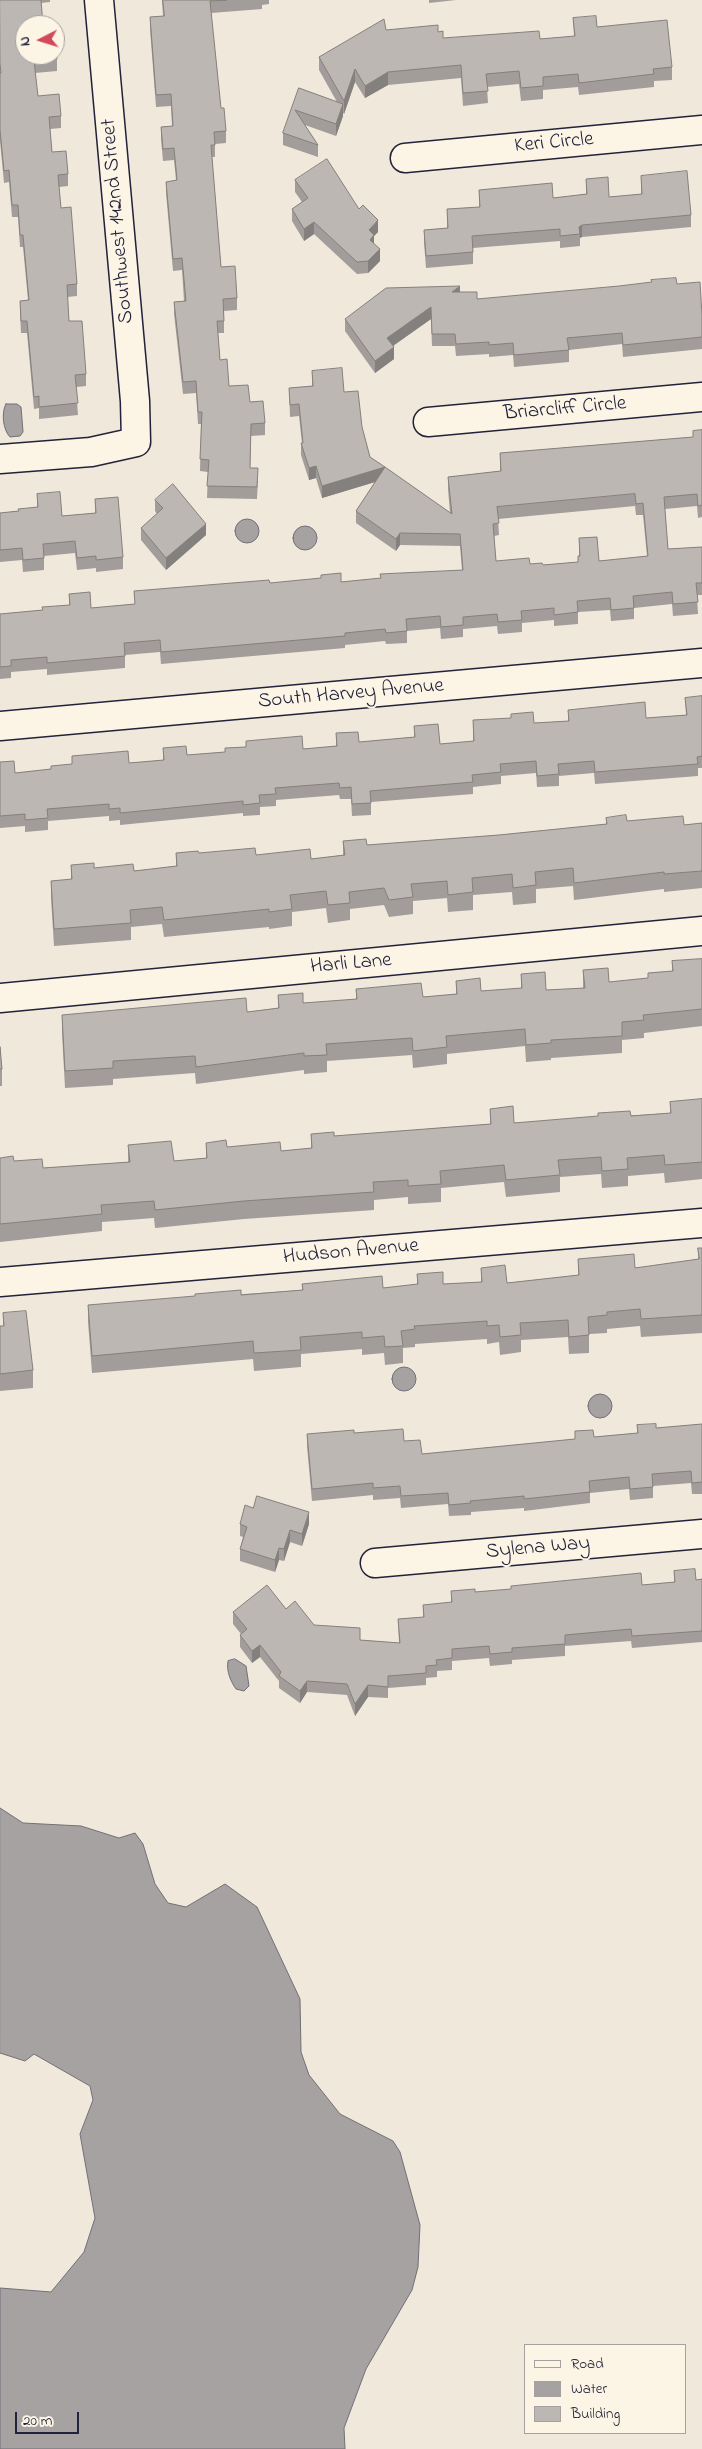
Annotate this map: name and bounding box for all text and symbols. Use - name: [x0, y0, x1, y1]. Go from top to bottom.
- north arrow: [15, 15, 65, 65]
- text: N: [15, 36, 36, 47]
- street label: Southwest 142nd Street: [97, 117, 141, 325]
- street label: Keri Circle: [513, 128, 595, 160]
- street label: Briarcliff Circle: [502, 392, 628, 428]
- street label: South Harvey Avenue: [257, 674, 445, 716]
- street label: Harli Lane: [309, 949, 393, 981]
- street label: Hudson Avenue: [282, 1235, 420, 1271]
- street label: Sylena Way: [485, 1532, 591, 1566]
- legend: [524, 2344, 687, 2434]
- text: Road: [571, 2353, 604, 2375]
- text: Water: [571, 2378, 607, 2400]
- scale bar: [18, 2402, 81, 2434]
- text: Building: [571, 2403, 620, 2425]
- text: 20 m: [23, 2410, 52, 2432]

